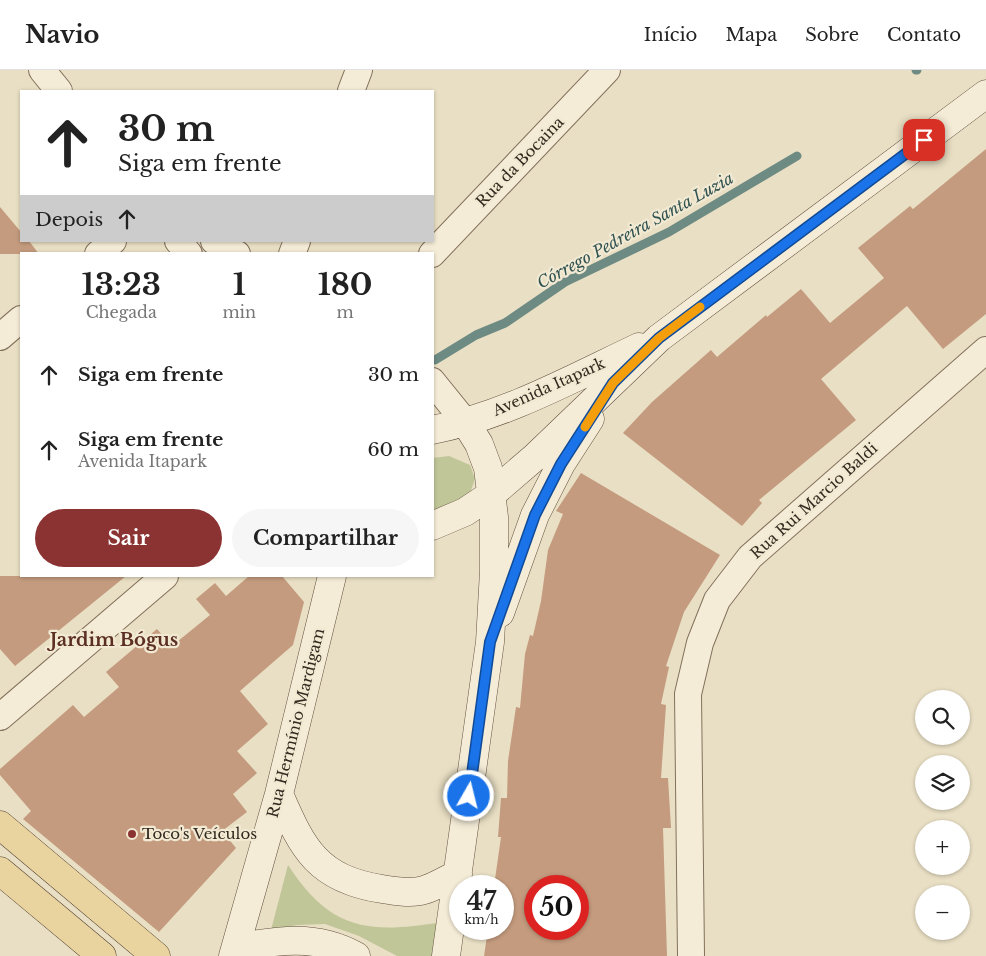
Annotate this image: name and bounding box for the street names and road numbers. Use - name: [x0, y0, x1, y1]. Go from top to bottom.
- street label: Rua da Bocaina: [472, 112, 568, 211]
- street label: Avenida Itapark: [489, 353, 609, 420]
- street label: Rua Rui Marcio Baldi: [746, 439, 881, 563]
- street label: Rua Hermínio Mardigam: [263, 626, 328, 820]

